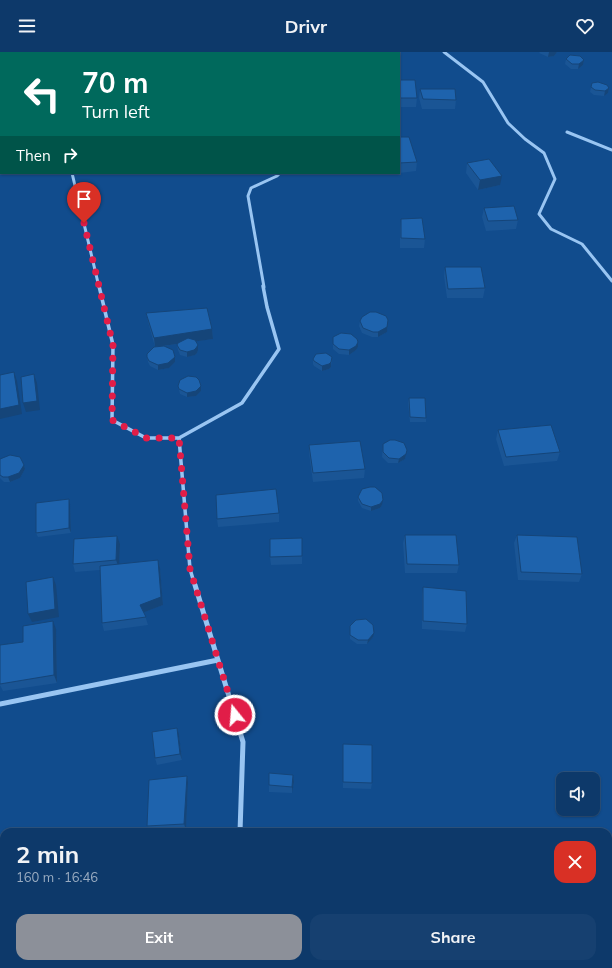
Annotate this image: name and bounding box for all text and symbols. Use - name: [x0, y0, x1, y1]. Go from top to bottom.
- icon: menu: [16, 15, 38, 37]
- text: Drivr: [285, 15, 327, 38]
- icon: heart: [574, 15, 596, 37]
- text: 70 m: [82, 65, 148, 100]
- icon: left: [16, 68, 68, 120]
- text: Turn left: [82, 100, 150, 123]
- icon: right: [59, 144, 81, 166]
- text: Then: [16, 146, 51, 165]
- pin: [67, 182, 101, 223]
- icon: arrive: [73, 188, 95, 210]
- position arrow: [214, 694, 256, 736]
- map controls: [556, 772, 600, 816]
- button: sound: [556, 772, 600, 816]
- text: 2 min: [16, 839, 79, 869]
- button: close: [554, 841, 596, 883]
- text: 160 m · 16:46: [16, 869, 98, 885]
- button: Exit: [16, 914, 302, 960]
- button: Share: [310, 914, 596, 960]

